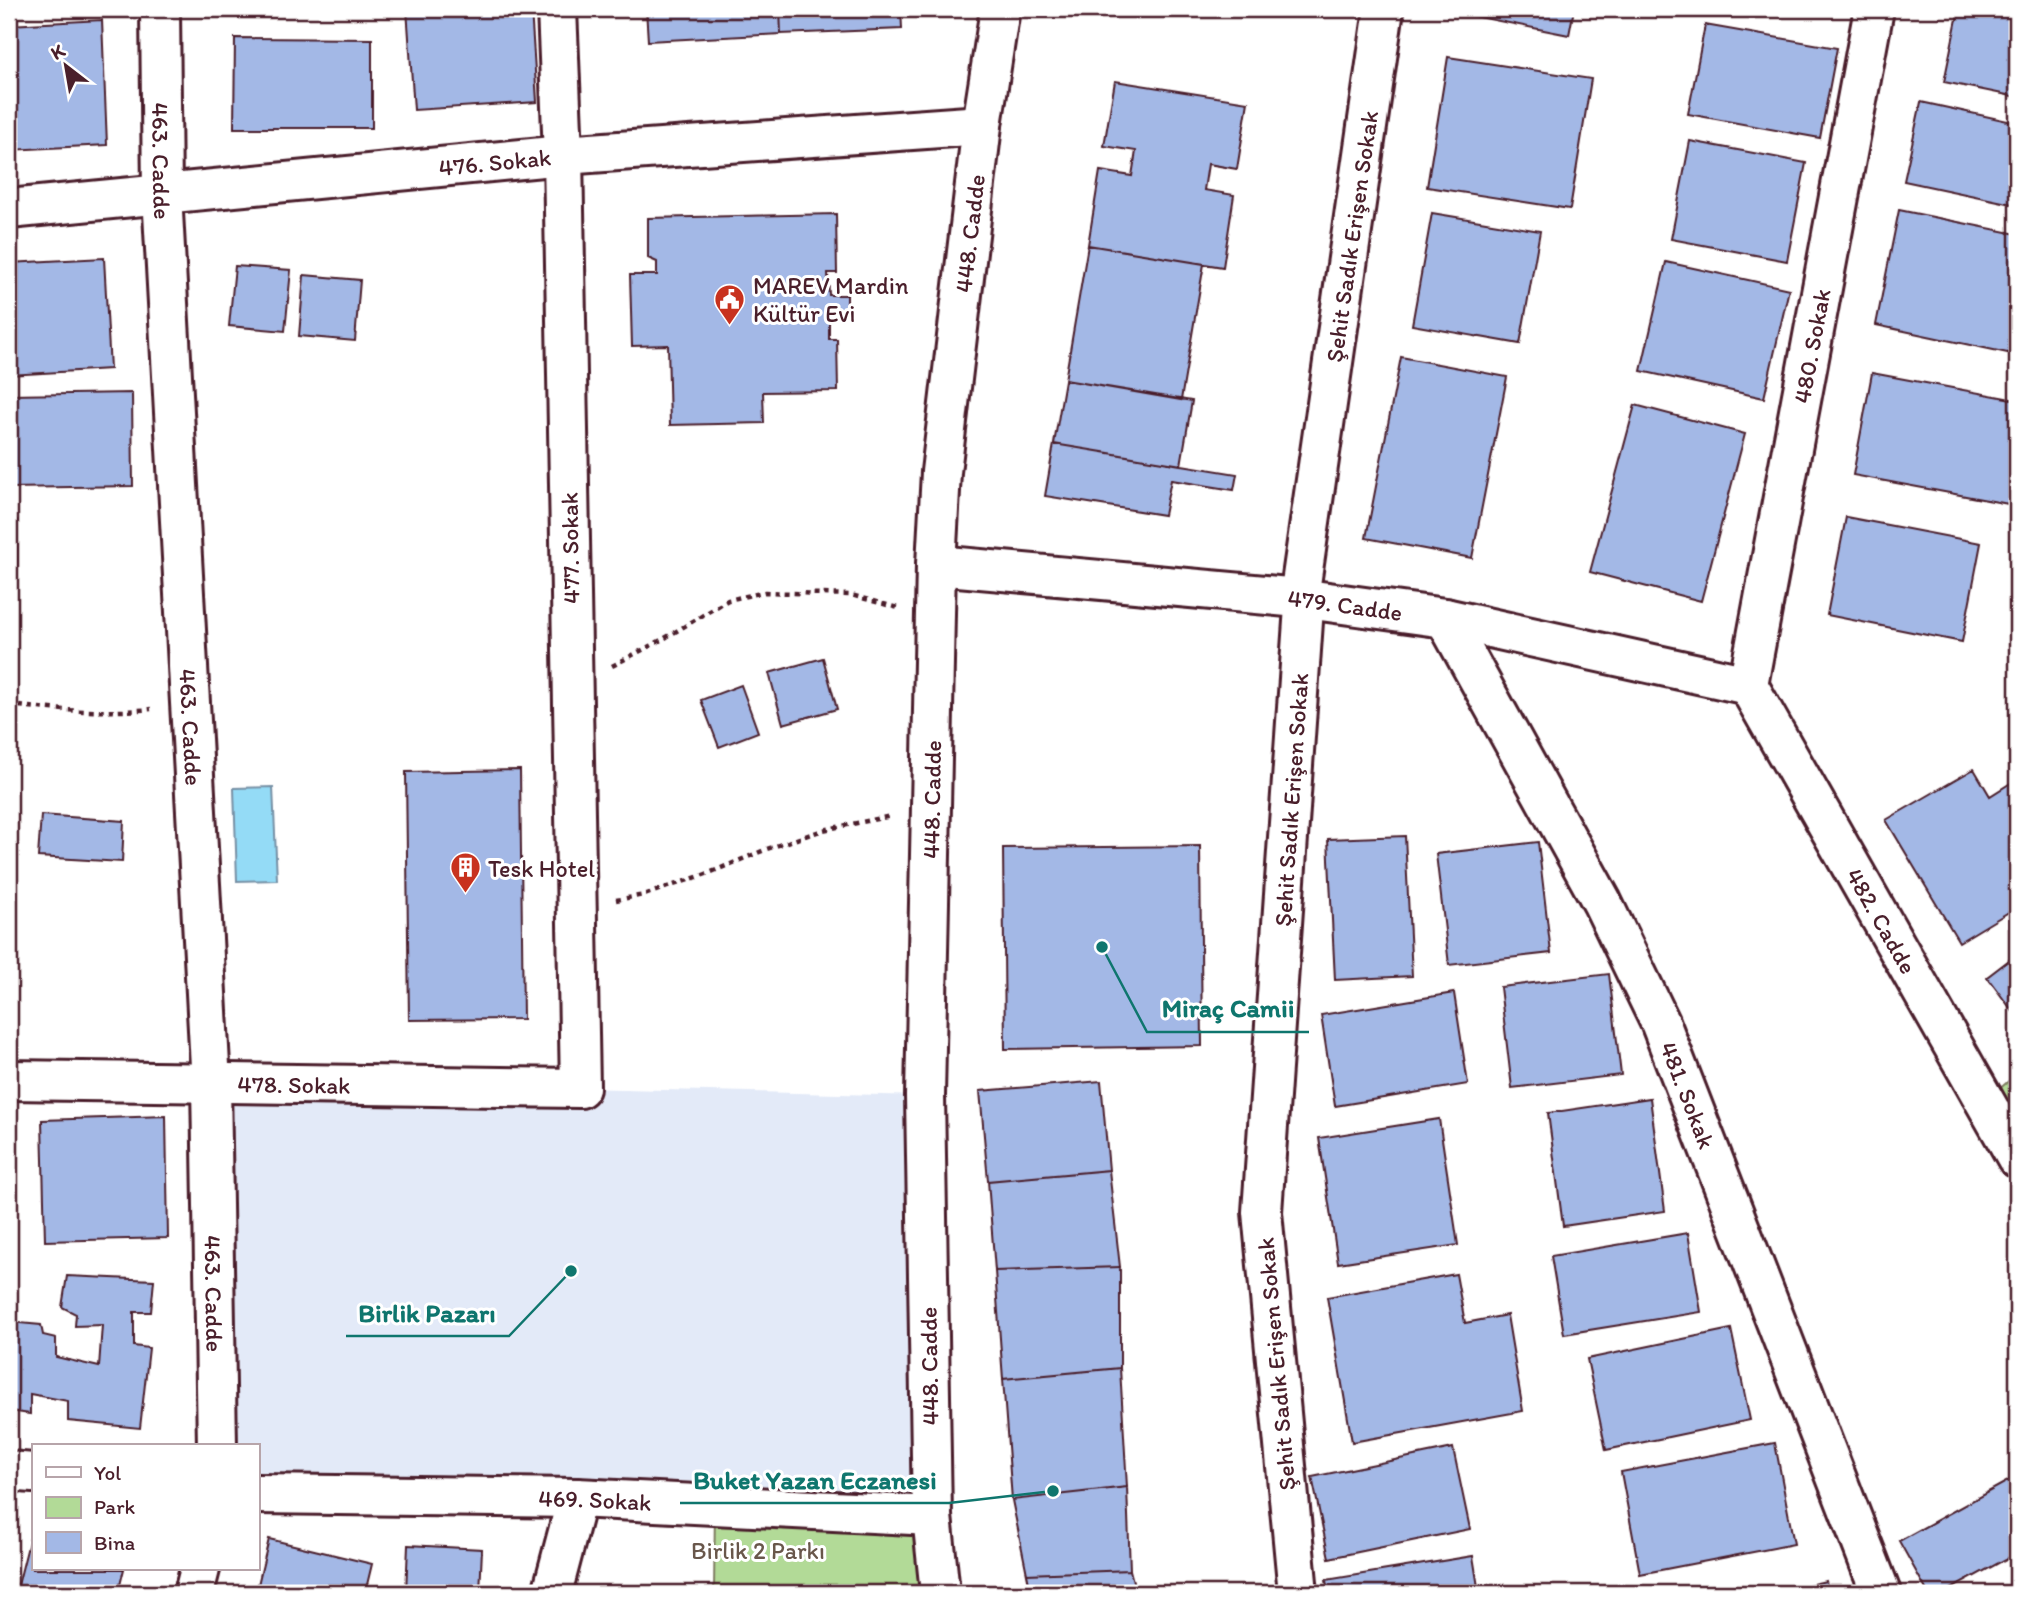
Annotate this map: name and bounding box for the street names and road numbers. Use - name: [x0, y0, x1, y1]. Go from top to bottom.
- street label: 463. Cadde: [147, 102, 178, 220]
- street label: Şehit Sadık Erişen Sokak: [1319, 108, 1384, 364]
- street label: 476. Sokak: [437, 142, 552, 182]
- street label: 448. Cadde: [948, 173, 991, 294]
- street label: 480. Sokak: [1786, 286, 1836, 406]
- street label: 477. Sokak: [555, 492, 585, 604]
- street label: 479. Cadde: [1286, 583, 1404, 627]
- street label: 463. Cadde: [174, 668, 209, 786]
- street label: Şehit Sadık Erişen Sokak: [1267, 672, 1314, 927]
- street label: 448. Cadde: [915, 740, 947, 859]
- street label: 482. Cadde: [1840, 863, 1923, 979]
- street label: 481. Sokak: [1654, 1037, 1722, 1153]
- street label: 478. Sokak: [237, 1069, 351, 1099]
- street label: 463. Cadde: [199, 1235, 230, 1352]
- street label: Şehit Sadık Erişen Sokak: [1250, 1236, 1302, 1492]
- street label: 448. Cadde: [913, 1306, 945, 1426]
- street label: 469. Sokak: [538, 1483, 652, 1516]

